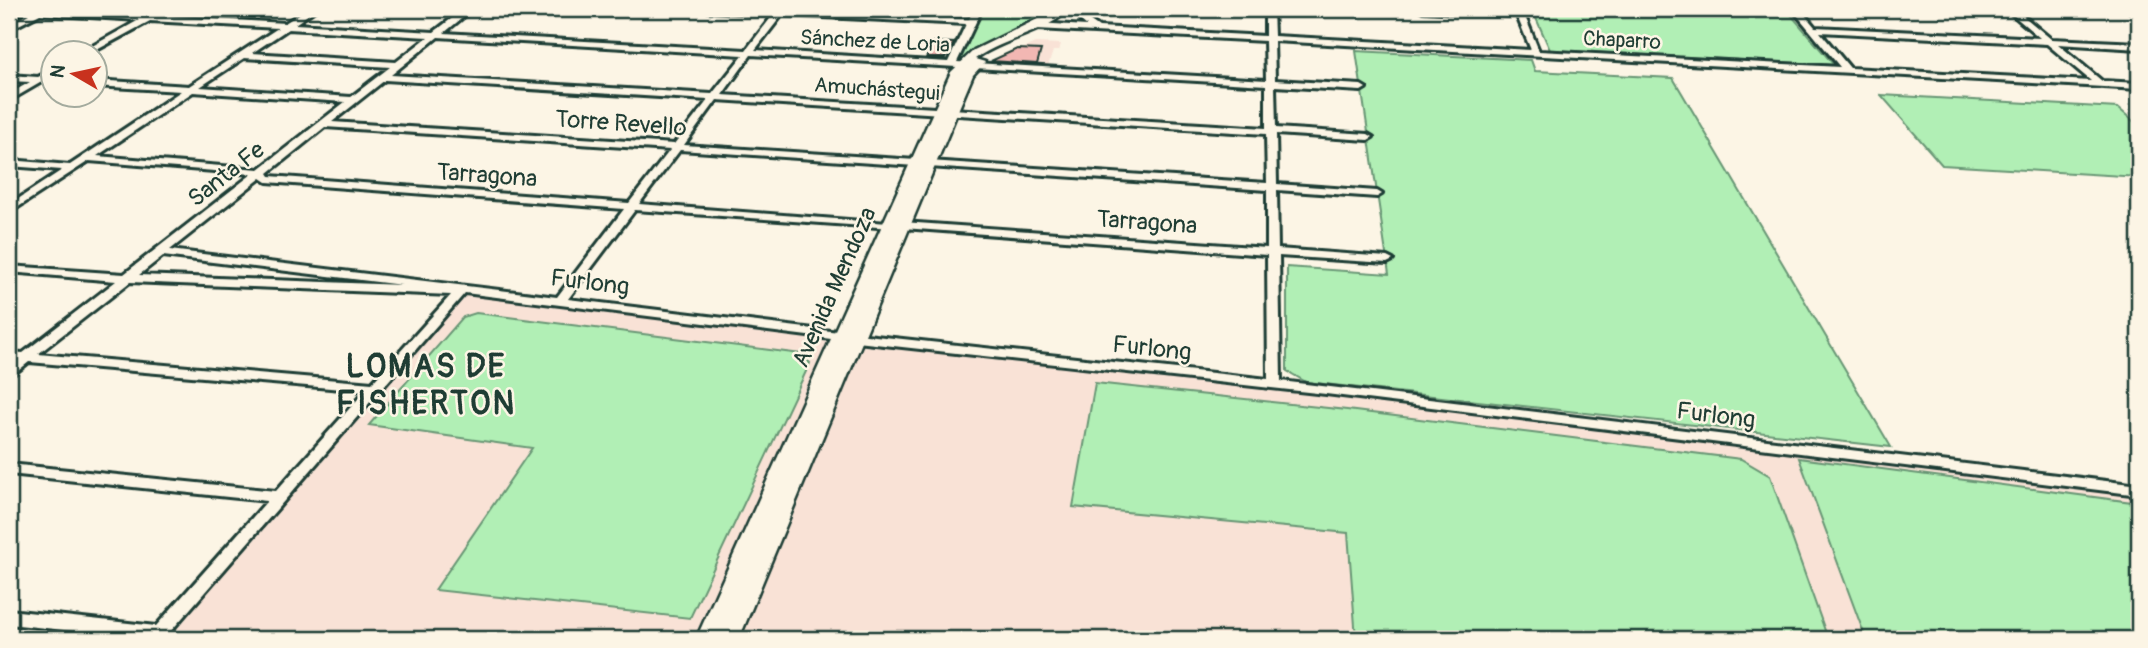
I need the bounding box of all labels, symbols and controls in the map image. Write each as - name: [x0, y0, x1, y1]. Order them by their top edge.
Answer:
- street label: Sánchez de Loria: [799, 24, 950, 59]
- street label: Chaparro: [1582, 25, 1662, 56]
- north arrow: [38, 38, 108, 108]
- text: N: [45, 63, 71, 80]
- street label: Amuchástegui: [813, 72, 941, 107]
- street label: Torre Revello: [554, 104, 688, 143]
- street label: Santa Fe: [182, 135, 271, 213]
- street label: Tarragona: [436, 158, 538, 193]
- street label: Avenida Mendoza: [786, 203, 883, 372]
- street label: Tarragona: [1096, 205, 1198, 240]
- street label: Furlong: [549, 263, 631, 302]
- street label: Furlong: [1111, 330, 1193, 367]
- district label: LOMAS DE FISHERTON: [336, 347, 516, 424]
- street label: Furlong: [1675, 396, 1757, 435]

